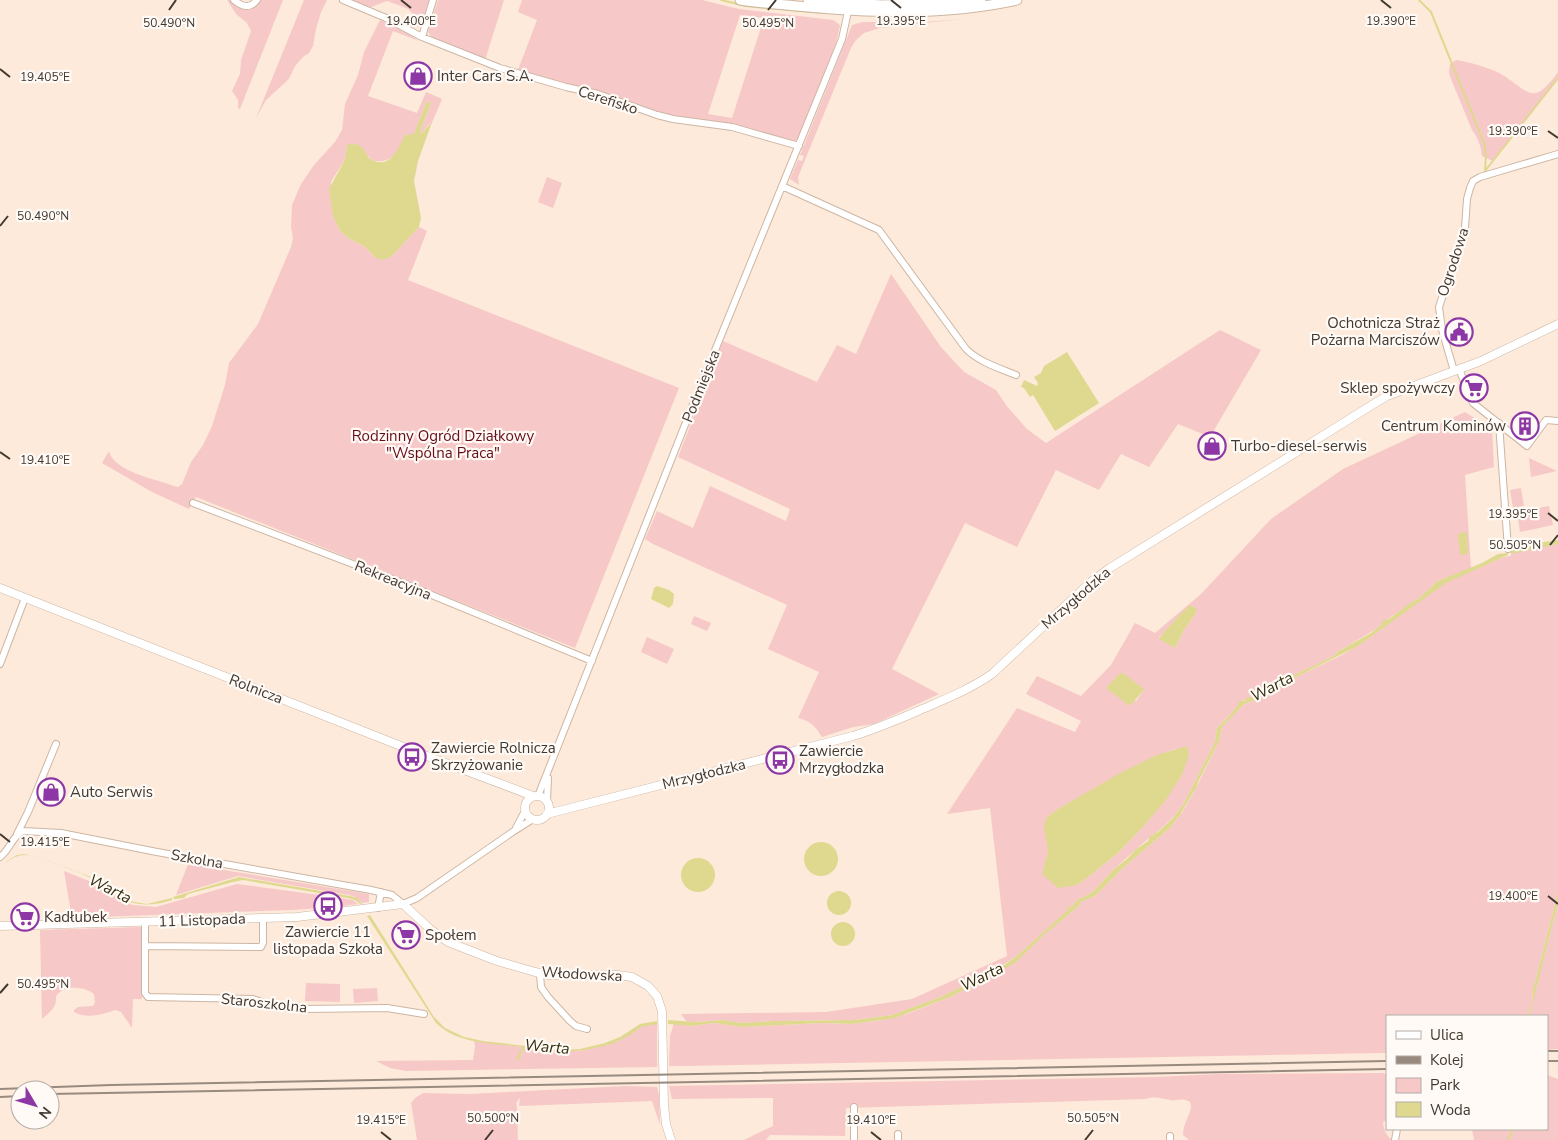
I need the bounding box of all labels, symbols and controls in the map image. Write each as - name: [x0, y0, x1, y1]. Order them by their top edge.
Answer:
- text: 19.400°E: [386, 13, 436, 29]
- text: 19.395°E: [876, 13, 926, 29]
- text: 19.390°E: [1366, 13, 1416, 29]
- text: 50.490°N: [143, 15, 195, 31]
- text: 50.495°N: [742, 15, 794, 31]
- shop icon: Inter Cars S.A.: [403, 61, 433, 91]
- place label: Inter Cars S.A.: [437, 66, 533, 86]
- text: 19.405°E: [20, 69, 70, 85]
- street label: Cerefisko: [575, 81, 641, 119]
- text: 19.390°E: [1488, 123, 1538, 139]
- text: 50.490°N: [17, 208, 69, 224]
- street label: Ogrodowa: [1432, 225, 1474, 299]
- place label: Ochotnicza Straż Pożarna Marciszów: [1311, 313, 1440, 350]
- public building icon: Ochotnicza Straż Pożarna Marciszów: [1444, 317, 1474, 347]
- street label: Podmiejska: [677, 347, 725, 425]
- supermarket icon: Sklep spożywczy: [1459, 373, 1489, 403]
- place label: Sklep spożywczy: [1340, 378, 1455, 398]
- building icon: Centrum Kominów: [1510, 411, 1540, 441]
- place label: Centrum Kominów: [1381, 416, 1506, 436]
- park label: Rodzinny Ogród Działkowy "Wspólna Praca": [352, 426, 535, 463]
- shop icon: Turbo-diesel-serwis: [1197, 431, 1227, 461]
- place label: Turbo-diesel-serwis: [1231, 436, 1367, 456]
- text: 19.410°E: [20, 452, 70, 468]
- text: 19.395°E: [1488, 506, 1538, 522]
- text: 50.505°N: [1489, 537, 1541, 553]
- street label: Rekreacyjna: [352, 556, 434, 604]
- street label: Mrzygłodzka: [1037, 562, 1115, 634]
- water label: Warta: [1247, 667, 1297, 707]
- street label: Rolnicza: [226, 670, 286, 708]
- place label: Zawiercie Rolnicza Skrzyżowanie: [431, 738, 556, 775]
- place label: Zawiercie Mrzygłodzka: [799, 741, 884, 778]
- bus stop icon: Zawiercie Rolnicza Skrzyżowanie: [397, 742, 427, 772]
- bus stop icon: Zawiercie Mrzygłodzka: [765, 745, 795, 775]
- street label: Mrzygłodzka: [660, 754, 748, 794]
- shop icon: Auto Serwis: [36, 777, 66, 807]
- place label: Auto Serwis: [70, 782, 153, 802]
- text: 19.415°E: [20, 834, 70, 850]
- street label: Szkolna: [169, 845, 225, 873]
- water label: Warta: [85, 869, 135, 909]
- text: 19.400°E: [1488, 888, 1538, 904]
- bus stop icon: Zawiercie 11 listopada Szkoła: [313, 891, 343, 921]
- supermarket icon: Kadłubek: [10, 902, 40, 932]
- place label: Kadłubek: [44, 907, 108, 927]
- street label: 11 Listopada: [158, 908, 246, 932]
- supermarket icon: Społem: [391, 920, 421, 950]
- place label: Zawiercie 11 listopada Szkoła: [273, 922, 383, 959]
- place label: Społem: [425, 925, 477, 945]
- water label: Warta: [957, 957, 1007, 997]
- street label: Włodowska: [541, 962, 623, 986]
- text: 50.495°N: [17, 976, 69, 992]
- street label: Staroszkolna: [220, 989, 308, 1017]
- legend: [1386, 1015, 1548, 1130]
- text: Ulica: [1430, 1025, 1464, 1045]
- water label: Warta: [523, 1034, 571, 1060]
- text: Kolej: [1430, 1050, 1463, 1070]
- text: Park: [1430, 1075, 1460, 1095]
- north arrow: [10, 1080, 60, 1130]
- text: Woda: [1430, 1100, 1471, 1120]
- text: N: [34, 1103, 56, 1123]
- text: 50.500°N: [467, 1110, 519, 1126]
- text: 50.505°N: [1067, 1110, 1119, 1126]
- text: 19.415°E: [356, 1112, 406, 1128]
- text: 19.410°E: [846, 1112, 896, 1128]

